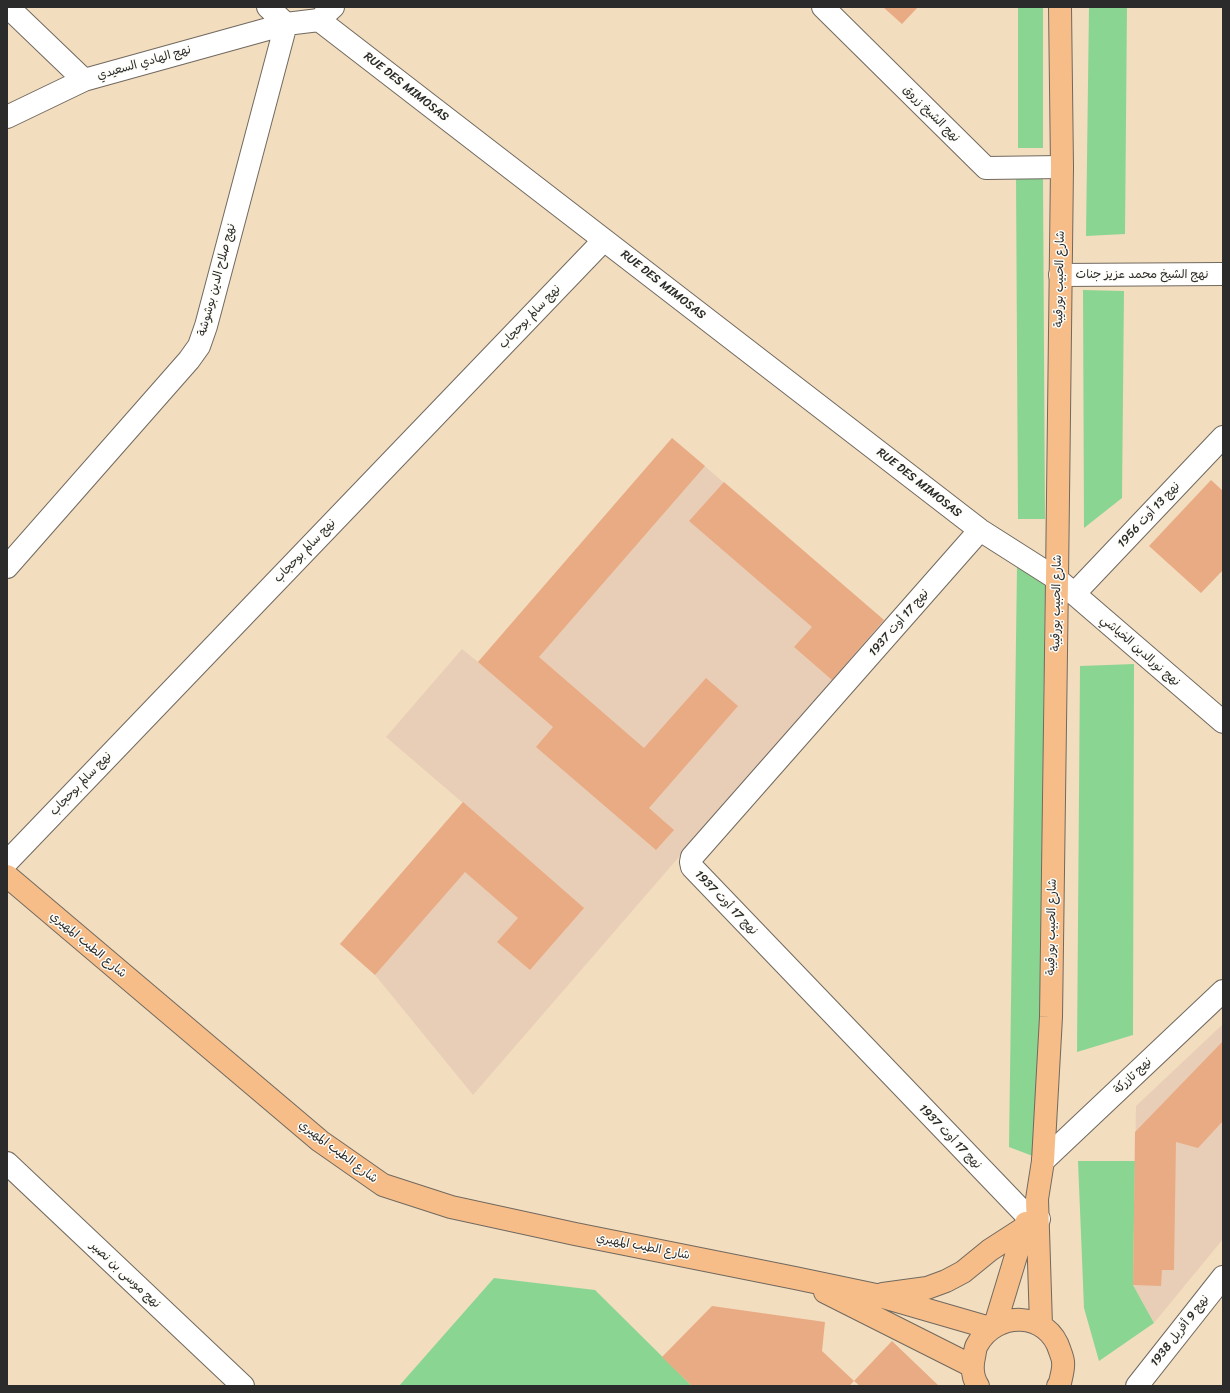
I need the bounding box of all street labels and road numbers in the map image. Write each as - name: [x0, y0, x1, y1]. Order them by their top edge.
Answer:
- street label: نهج الهادي السعيدي: [95, 43, 193, 83]
- street label: RUE DES MIMOSAS: [361, 49, 451, 125]
- street label: نهج الشيخ زروق: [900, 83, 962, 145]
- street label: نهج صلاح الدين بوشوشة: [195, 222, 239, 338]
- street label: شارع الحبيب بورقيبة: [1052, 230, 1068, 328]
- street label: RUE DES MIMOSAS: [618, 247, 708, 323]
- street label: نهج الشيخ محمد عزيز جنات: [1076, 268, 1208, 282]
- street label: نهج سالم بوحجاب: [496, 282, 564, 352]
- street label: RUE DES MIMOSAS: [874, 445, 964, 521]
- street label: نهج 13 أوت 1956: [1115, 479, 1183, 551]
- street label: نهج سالم بوحجاب: [271, 516, 339, 586]
- street label: شارع الحبيب بورقيبة: [1049, 554, 1065, 652]
- street label: نهج 17 أوت 1937: [866, 587, 932, 659]
- street label: نهج نورالدين الخياشي: [1097, 612, 1183, 690]
- street label: نهج سالم بوحجاب: [47, 749, 115, 819]
- street label: نهج 17 أوت 1937: [692, 868, 760, 938]
- street label: شارع الحبيب بورقيبة: [1044, 878, 1060, 976]
- street label: شارع الطيب المهيري: [47, 909, 129, 981]
- street label: نهج تازركة: [1111, 1055, 1155, 1097]
- street label: نهج 17 أوت 1937: [916, 1102, 984, 1172]
- street label: شارع الطيب المهيري: [296, 1118, 380, 1186]
- street label: شارع الطيب المهيري: [595, 1231, 691, 1263]
- street label: نهج موسى بن نصير: [87, 1239, 163, 1311]
- street label: نهج 9 أفريل 1938: [1148, 1292, 1212, 1370]

